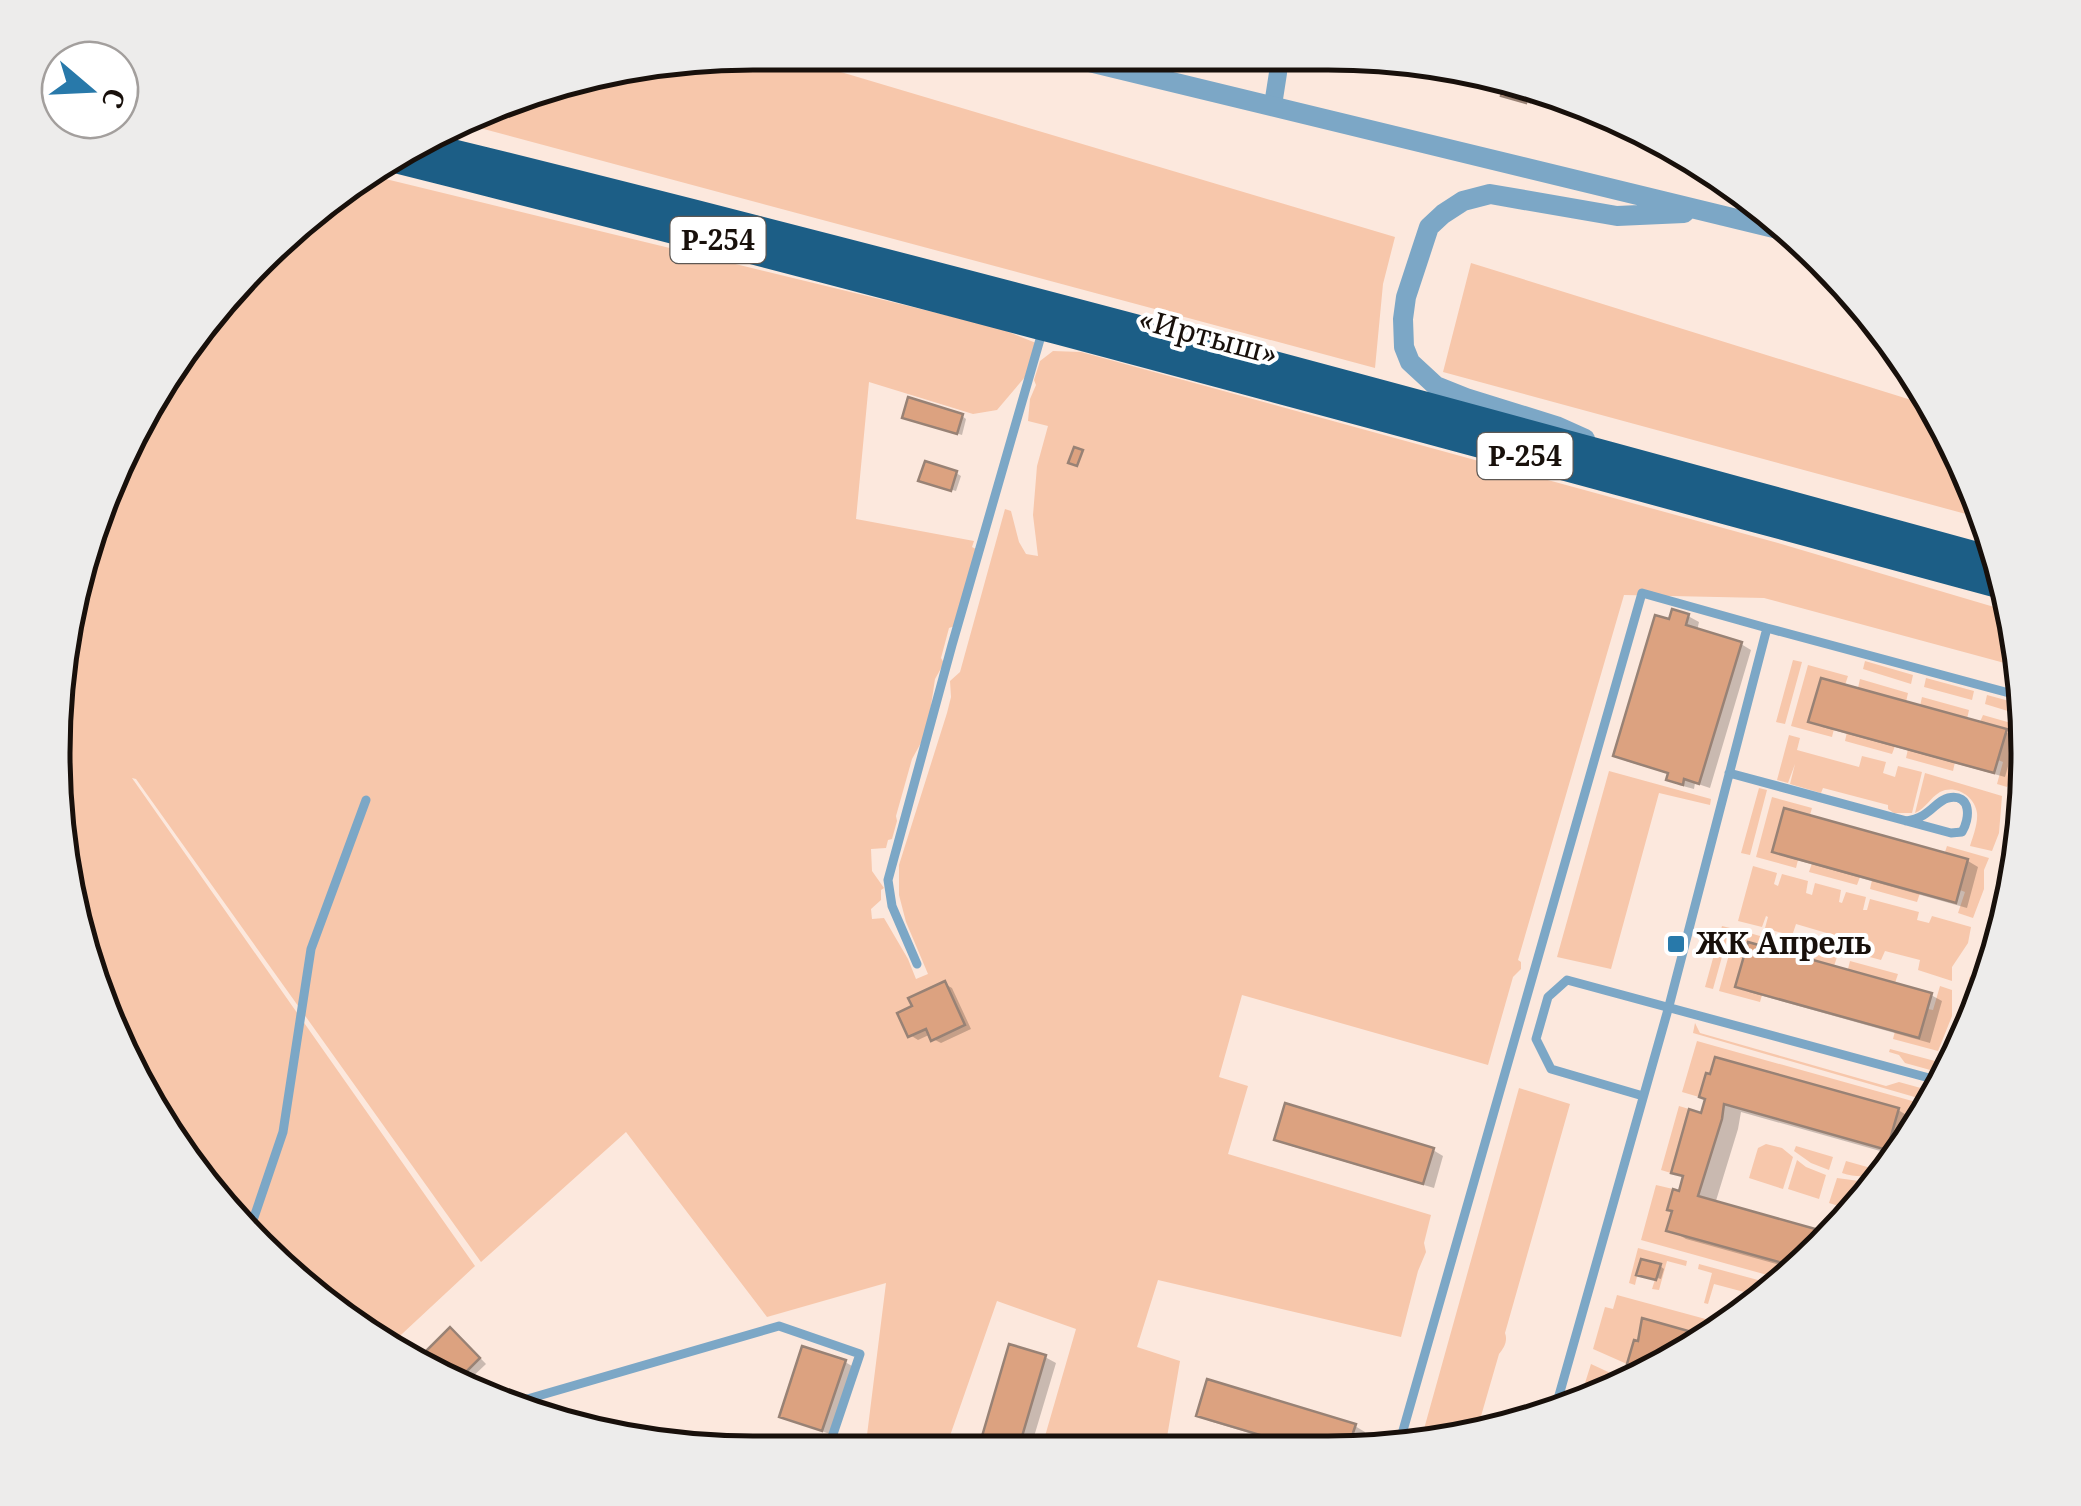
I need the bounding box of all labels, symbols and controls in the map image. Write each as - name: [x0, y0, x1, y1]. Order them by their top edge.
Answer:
- north arrow: [40, 40, 140, 140]
- text: С: [94, 84, 136, 113]
- road number: Р-254: [670, 217, 766, 263]
- street label: «Иртыш»: [1134, 297, 1283, 374]
- road number: Р-254: [1478, 433, 1572, 479]
- place label: ЖК Апрель: [1696, 922, 1871, 963]
- marker: ЖК Апрель: [1665, 933, 1687, 955]

